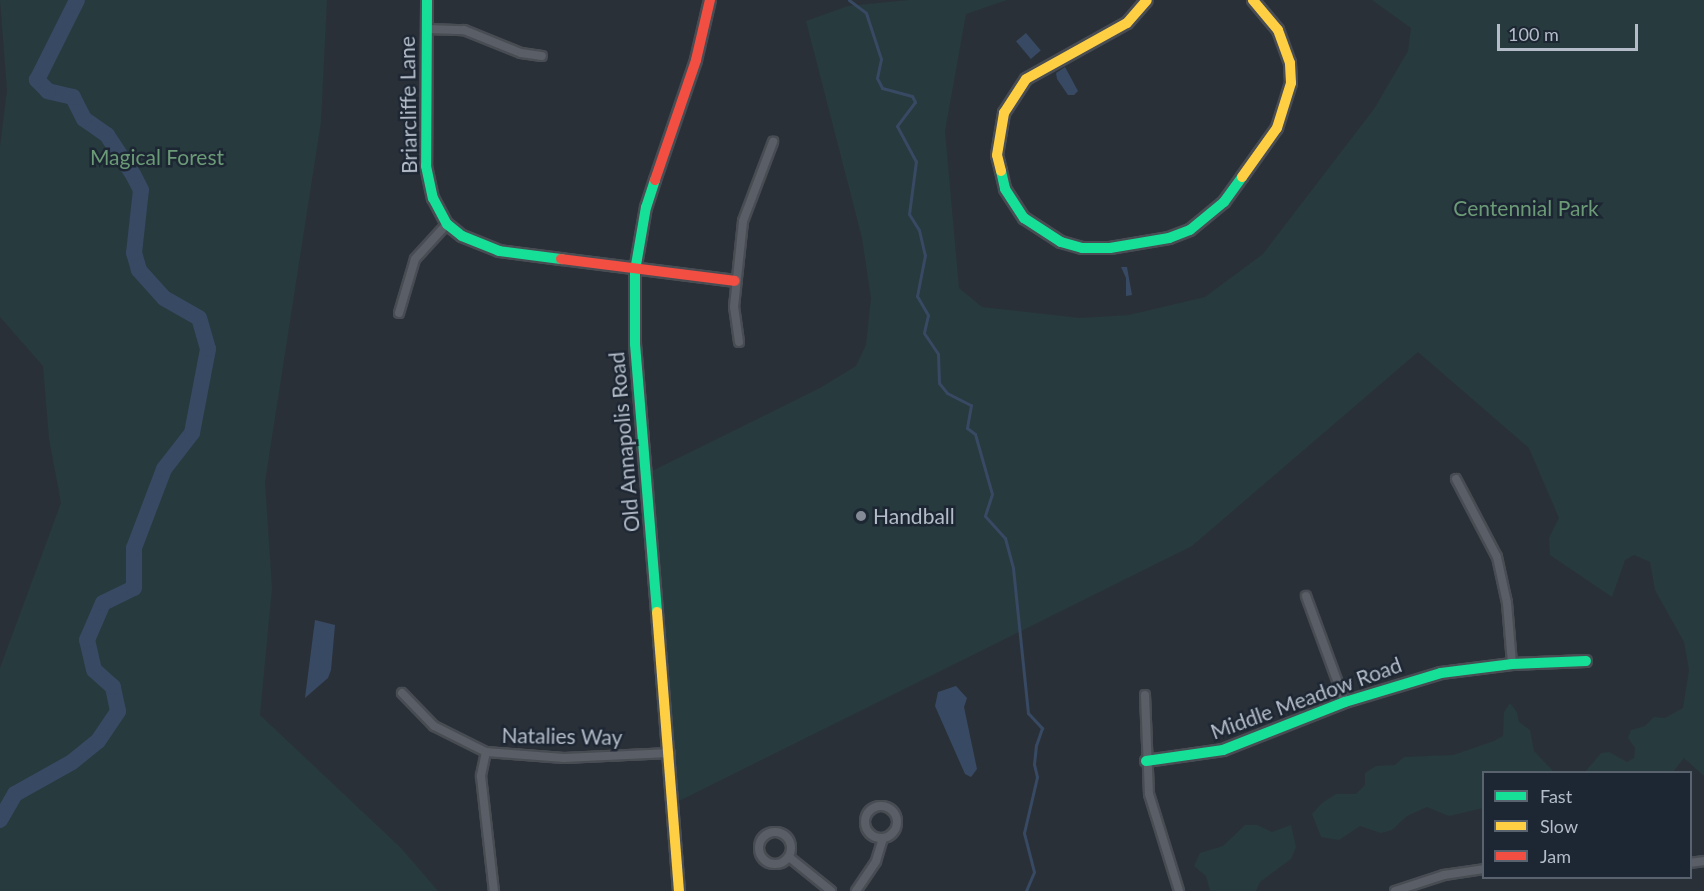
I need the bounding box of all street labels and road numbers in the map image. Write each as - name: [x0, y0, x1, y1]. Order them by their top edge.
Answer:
- street label: Briarcliffe Lane: [394, 36, 422, 174]
- street label: Old Annapolis Road: [604, 351, 644, 533]
- street label: Middle Meadow Road: [1207, 652, 1405, 744]
- street label: Natalies Way: [501, 722, 623, 750]

